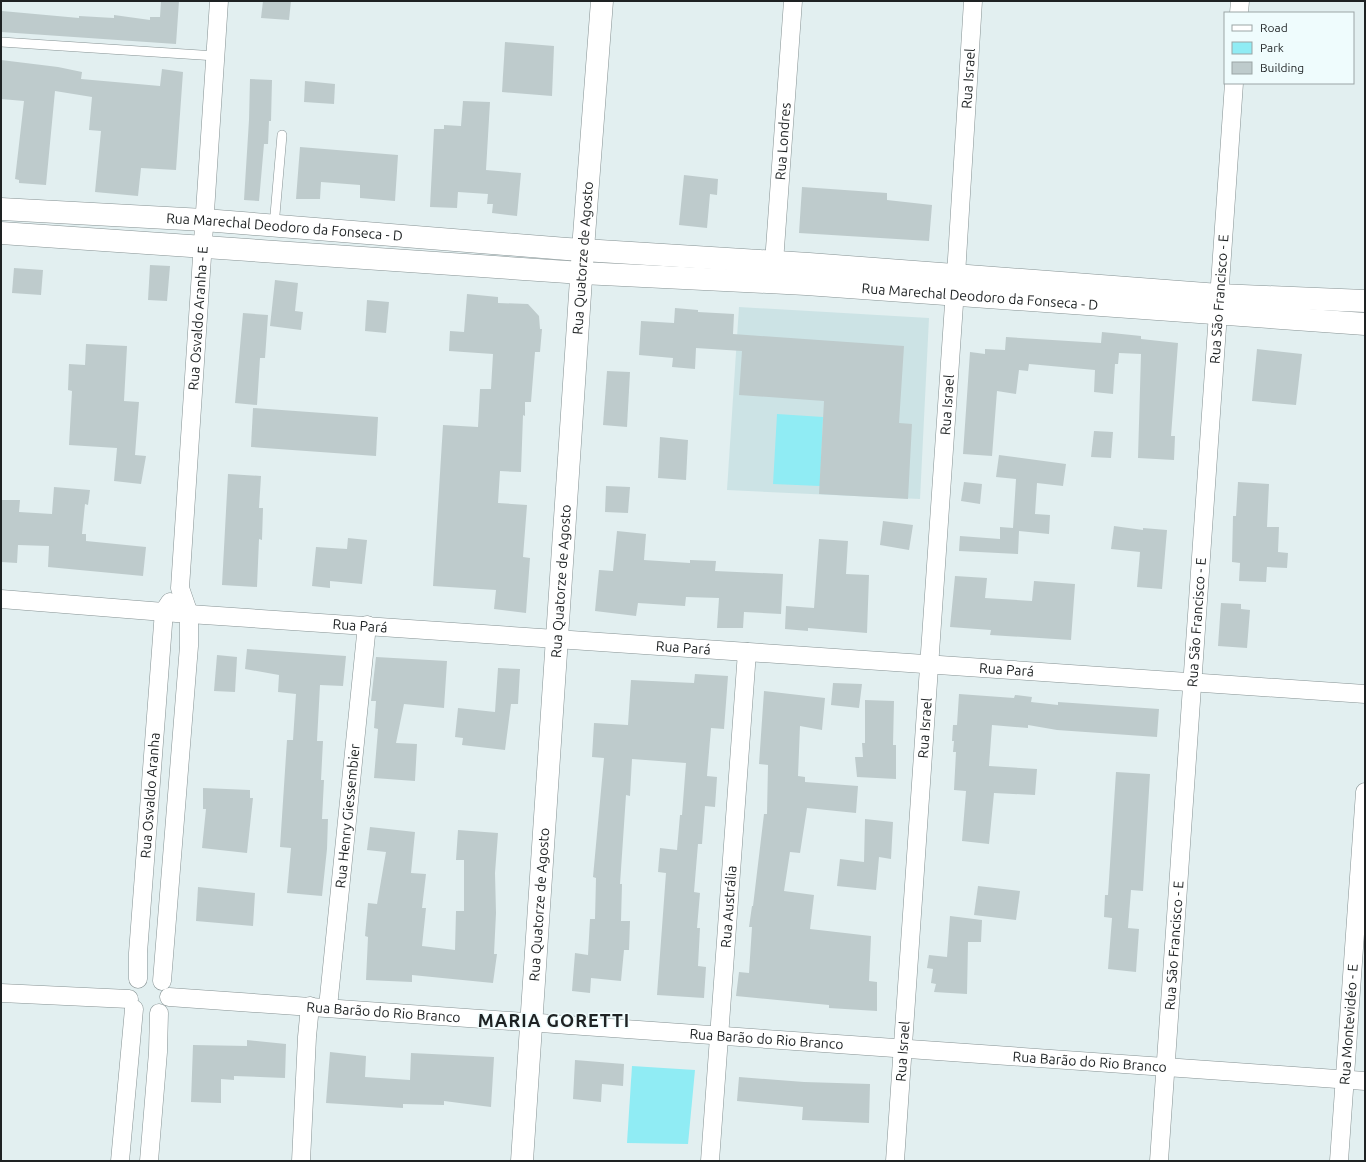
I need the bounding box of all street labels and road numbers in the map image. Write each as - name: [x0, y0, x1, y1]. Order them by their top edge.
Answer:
- street label: Rua Israel: [958, 47, 978, 109]
- street label: Rua Londres: [772, 102, 794, 181]
- street label: Rua Quatorze de Agosto: [569, 181, 596, 335]
- street label: Rua Marechal Deodoro da Fonseca - D: [166, 210, 403, 244]
- street label: Rua São Francisco - E: [1206, 234, 1231, 364]
- street label: Rua Osvaldo Aranha - E: [185, 245, 211, 391]
- street label: Rua Marechal Deodoro da Fonseca - D: [861, 280, 1099, 313]
- street label: Rua Israel: [937, 374, 957, 436]
- street label: Rua Quatorze de Agosto: [548, 504, 574, 659]
- street label: Rua São Francisco - E: [1184, 557, 1209, 688]
- street label: Rua Pará: [332, 616, 388, 635]
- street label: Rua Pará: [655, 638, 711, 657]
- street label: Rua Pará: [978, 660, 1035, 679]
- street label: Rua Israel: [915, 697, 935, 759]
- street label: Rua Osvaldo Aranha: [137, 732, 163, 859]
- street label: Rua Henry Giessembier: [332, 742, 363, 889]
- street label: Rua Quatorze de Agosto: [526, 827, 552, 982]
- street label: Rua Austrália: [718, 865, 739, 948]
- street label: Rua São Francisco - E: [1162, 880, 1186, 1011]
- street label: Rua Montevidéo - E: [1336, 963, 1361, 1085]
- street label: Rua Barão do Rio Branco: [306, 999, 461, 1025]
- street label: Rua Israel: [892, 1020, 913, 1082]
- street label: Rua Barão do Rio Branco: [689, 1026, 844, 1052]
- street label: Rua Barão do Rio Branco: [1012, 1048, 1167, 1075]

